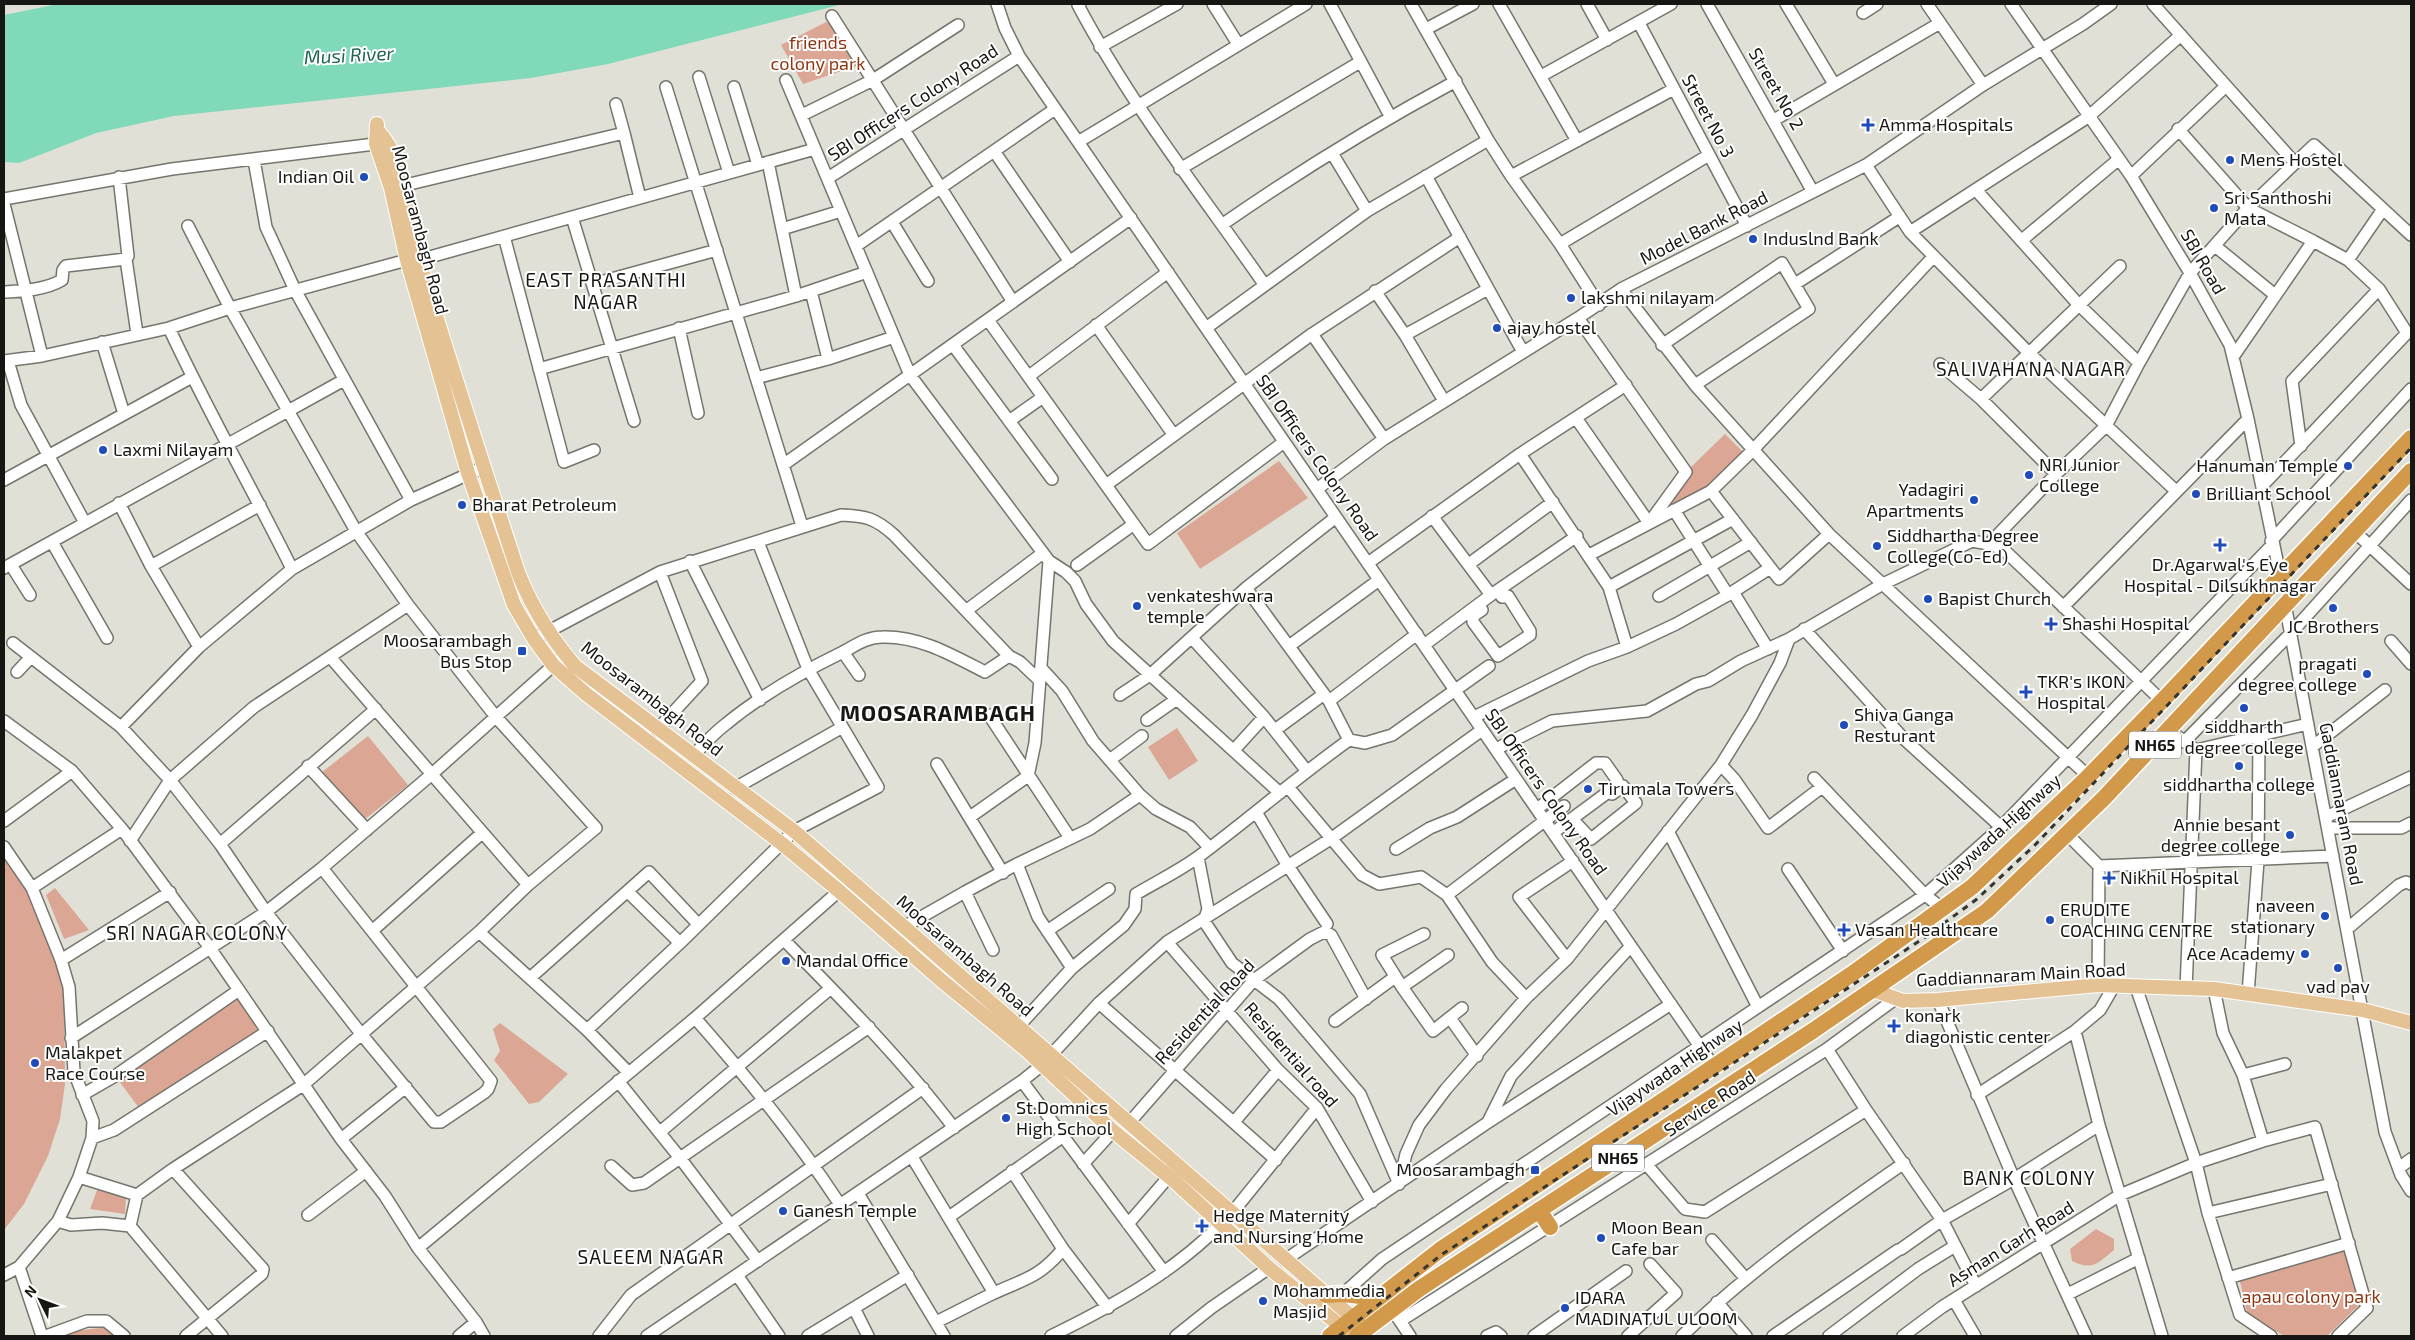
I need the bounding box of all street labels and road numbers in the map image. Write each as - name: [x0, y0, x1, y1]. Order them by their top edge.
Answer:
- street label: SBI Officers Colony Road: [823, 39, 1002, 165]
- street label: Street No 2: [1745, 44, 1809, 133]
- street label: Street No 3: [1678, 70, 1740, 161]
- street label: Moosarambagh Road: [388, 143, 454, 317]
- street label: Model Bank Road: [1636, 185, 1771, 269]
- street label: SBI Road: [2176, 225, 2231, 298]
- street label: SBI Officers Colony Road: [1252, 370, 1384, 545]
- street label: Moosarambagh Road: [577, 636, 728, 761]
- street label: SBI Officers Colony Road: [1481, 704, 1613, 879]
- street label: Gaddiannaram Road: [2315, 721, 2369, 887]
- road number: NH65: [2129, 732, 2181, 758]
- street label: Vijaywada Highway: [1932, 768, 2065, 892]
- street label: Moosarambagh Road: [893, 890, 1039, 1021]
- street label: Residential Road: [1150, 954, 1259, 1069]
- street label: Gaddiannaram Main Road: [1916, 958, 2126, 990]
- street label: Residential road: [1240, 997, 1343, 1111]
- street label: Vijaywada Highway: [1602, 1013, 1747, 1121]
- street label: Service Road: [1660, 1065, 1759, 1141]
- road number: NH65: [1592, 1144, 1644, 1172]
- street label: Asman Garh Road: [1943, 1195, 2078, 1291]

